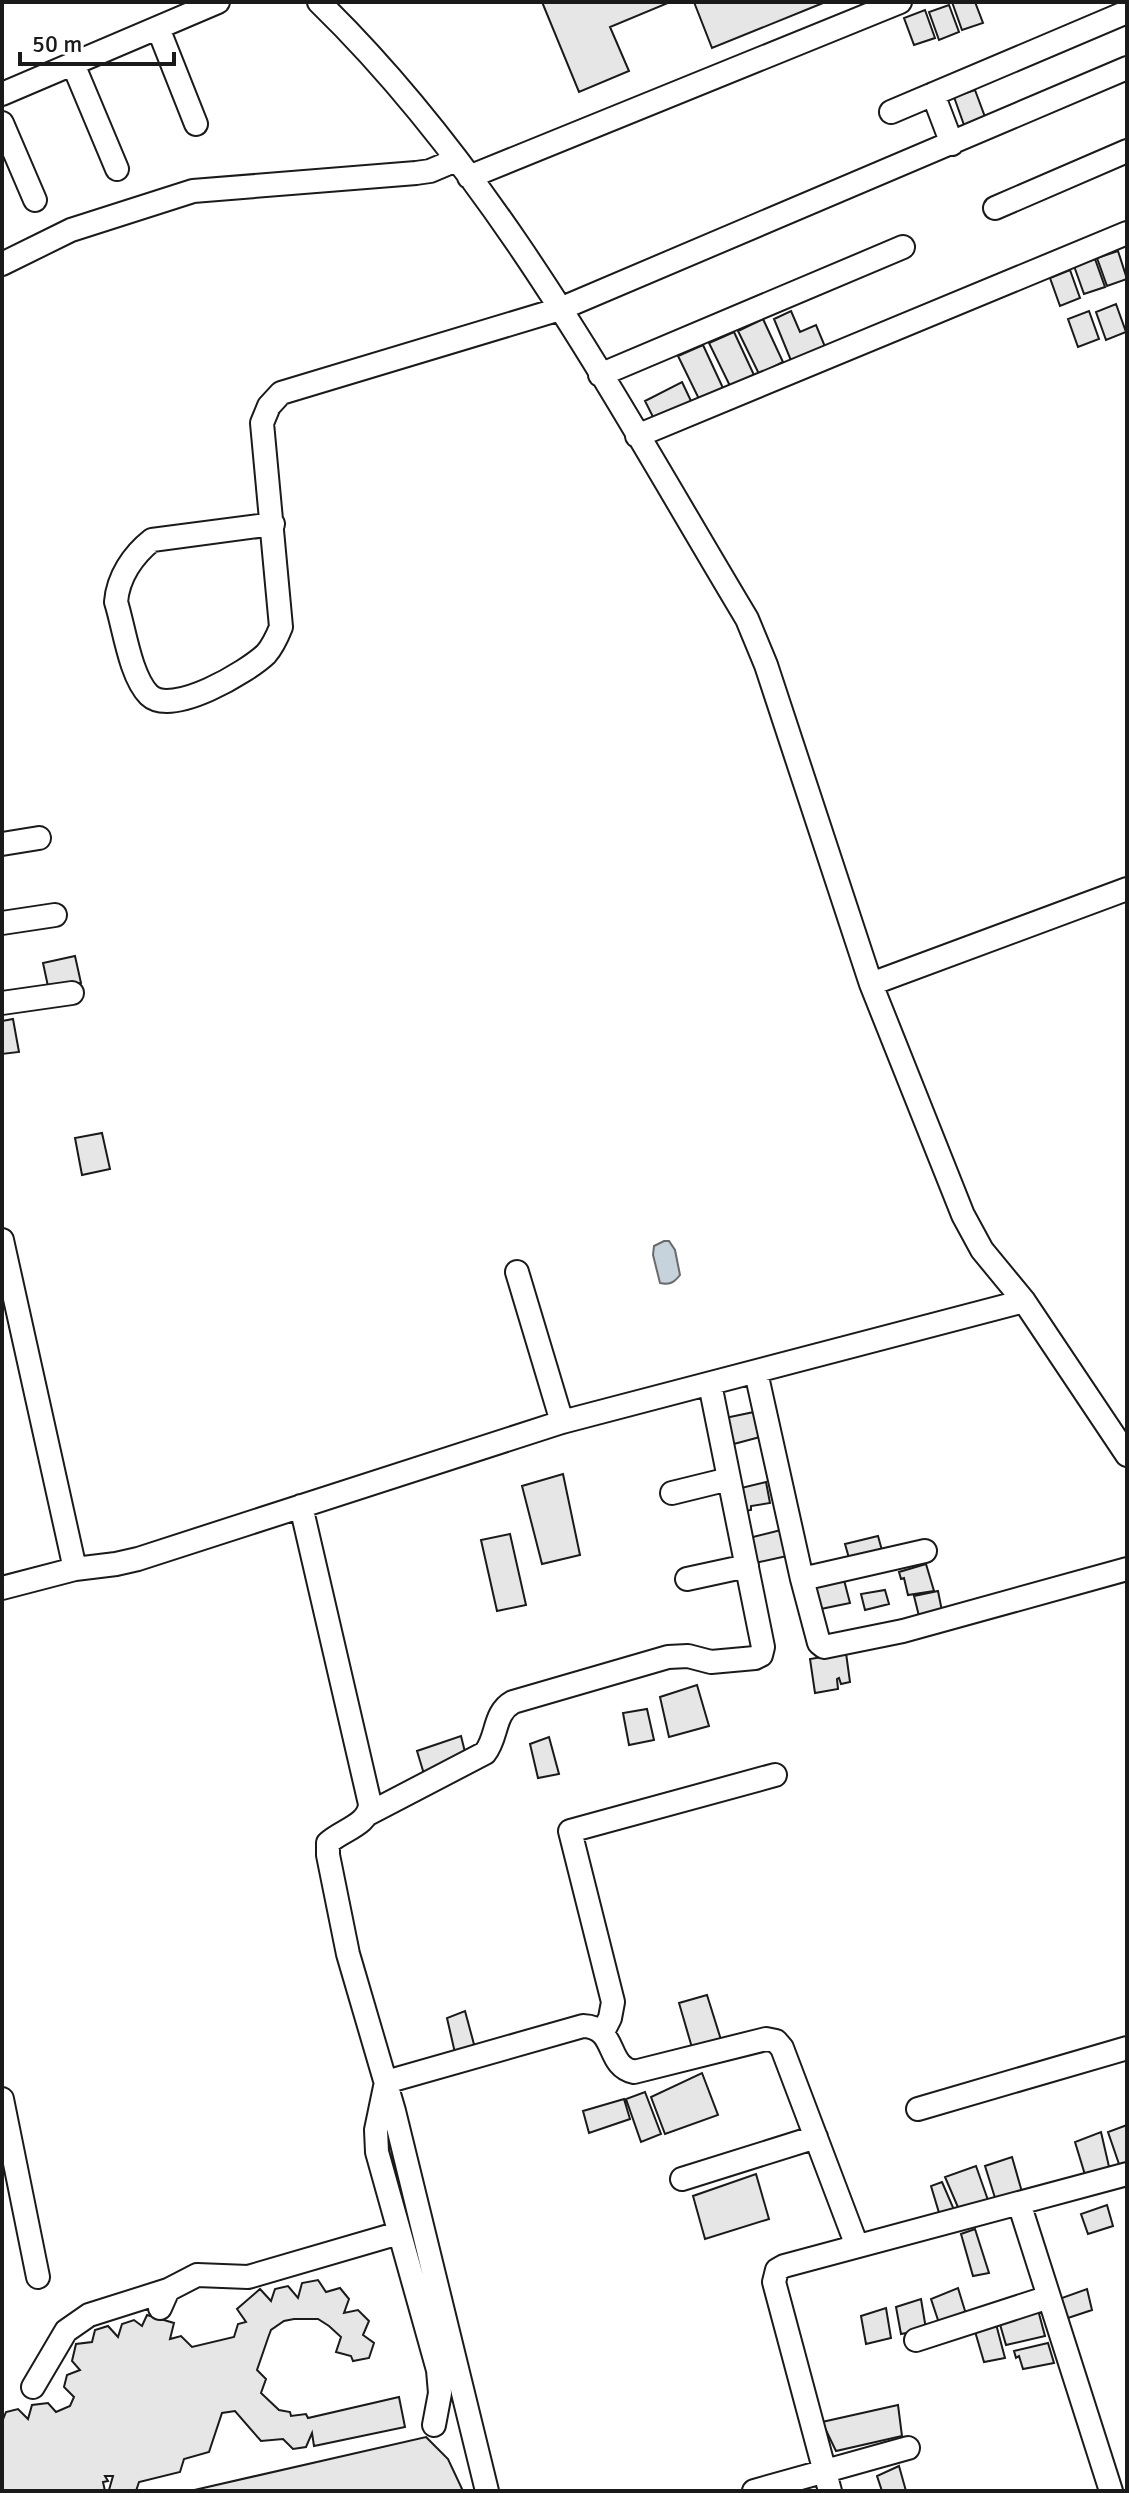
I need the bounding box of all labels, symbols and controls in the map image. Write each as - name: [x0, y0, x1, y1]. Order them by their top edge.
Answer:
- scale bar: [20, 16, 174, 66]
- text: 50 m: [32, 29, 82, 59]

